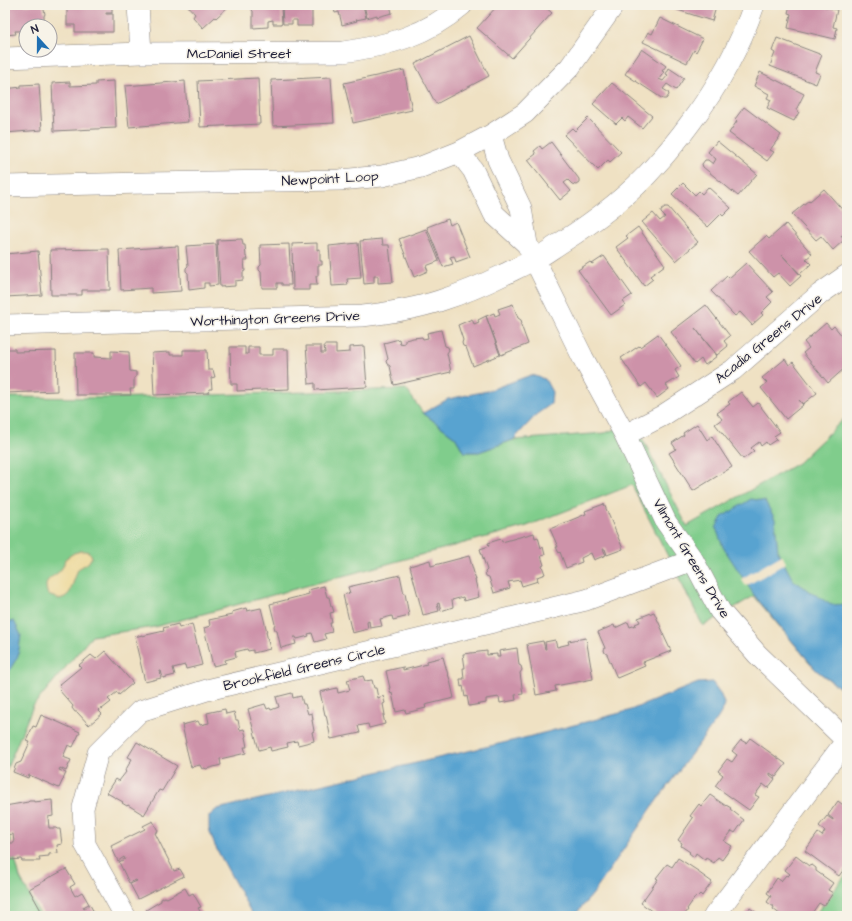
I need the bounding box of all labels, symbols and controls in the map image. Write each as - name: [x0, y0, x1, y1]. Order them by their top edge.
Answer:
- north arrow: [18, 18, 58, 58]
- text: N: [29, 21, 41, 37]
- street label: McDaniel Street: [187, 44, 291, 64]
- street label: Newpoint Loop: [281, 166, 379, 192]
- street label: Acadia Greens Drive: [711, 289, 827, 388]
- street label: Worthington Greens Drive: [190, 306, 361, 332]
- street label: Vilmont Greens Drive: [648, 495, 735, 622]
- street label: Brookfield Greens Circle: [221, 640, 388, 696]

